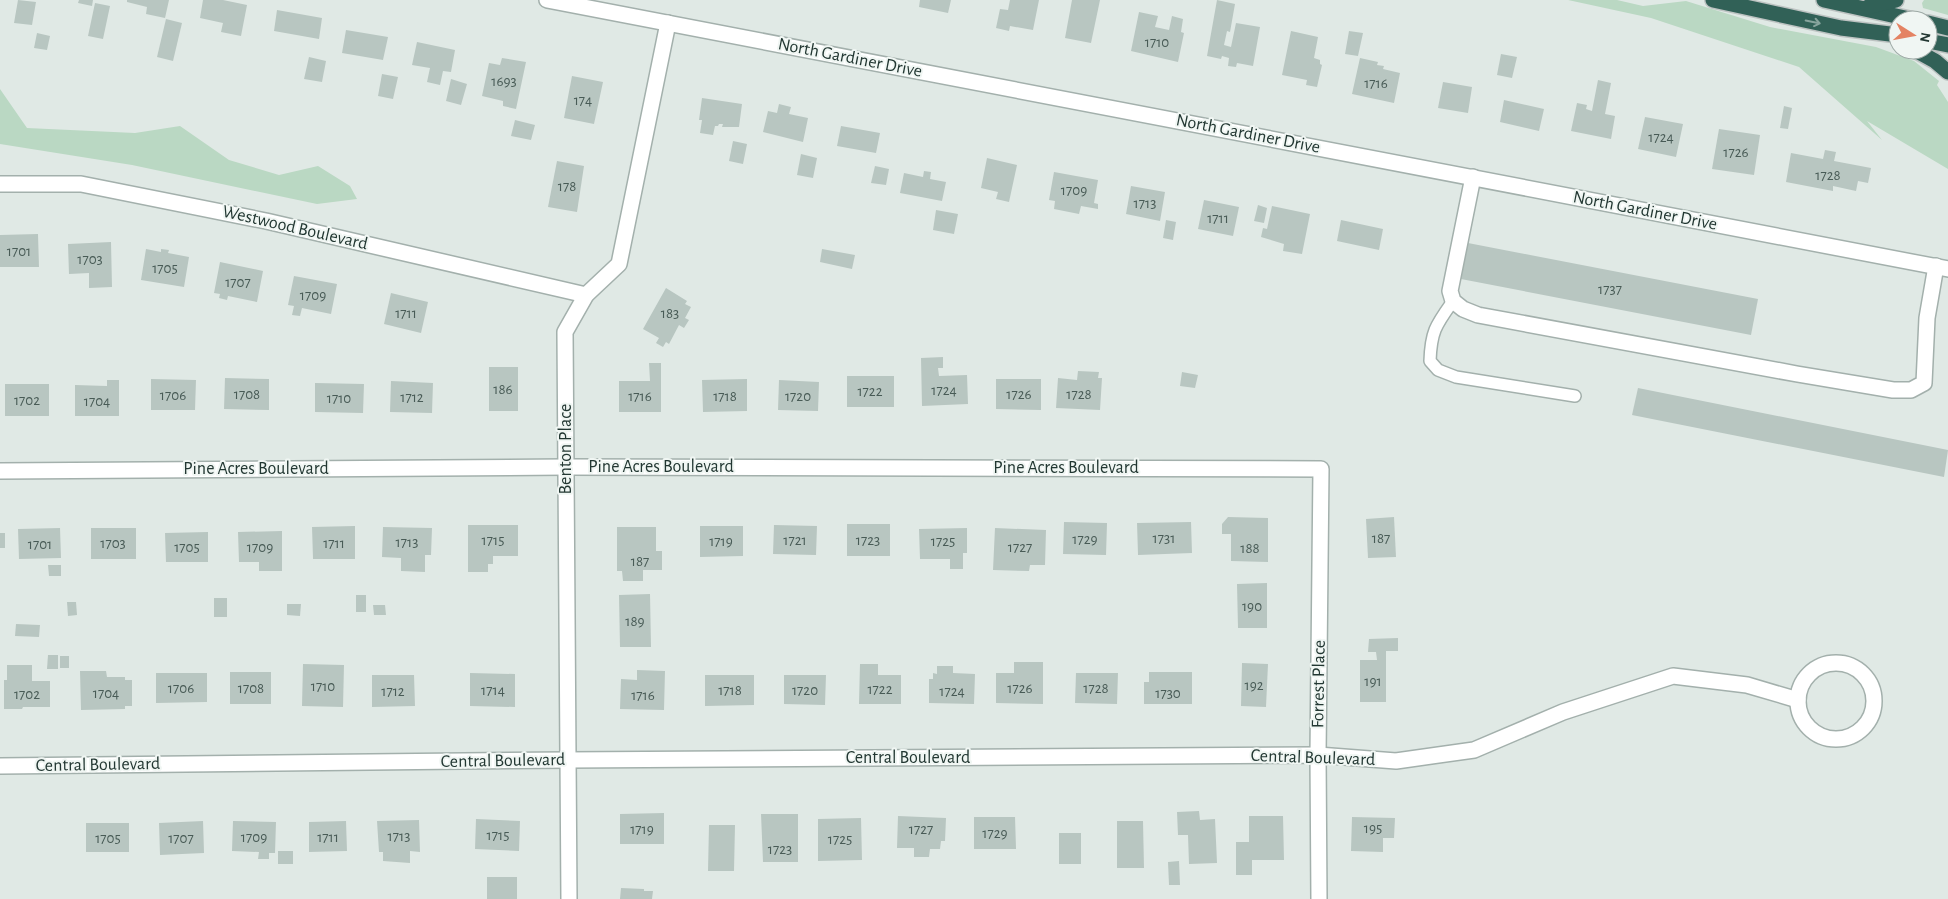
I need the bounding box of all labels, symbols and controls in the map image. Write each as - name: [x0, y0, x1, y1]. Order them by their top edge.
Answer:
- north arrow: [1888, 10, 1938, 60]
- one-way arrow: [1804, 18, 1820, 27]
- text: N: [1917, 31, 1933, 43]
- street label: North Gardiner Drive: [776, 35, 924, 81]
- house number: 1710: [1145, 35, 1169, 50]
- house number: 1693: [491, 74, 517, 89]
- house number: 1716: [1364, 76, 1388, 91]
- house number: 174: [574, 93, 592, 108]
- street label: North Gardiner Drive: [1174, 111, 1322, 157]
- house number: 1724: [1648, 130, 1674, 145]
- house number: 1726: [1723, 145, 1749, 160]
- house number: 1728: [1815, 168, 1841, 183]
- house number: 178: [558, 179, 576, 194]
- house number: 1709: [1061, 183, 1087, 198]
- street label: North Gardiner Drive: [1571, 188, 1719, 234]
- house number: 1713: [1134, 196, 1156, 211]
- street label: Westwood Boulevard: [221, 203, 369, 253]
- house number: 1711: [1207, 211, 1229, 226]
- house number: 1701: [7, 244, 31, 259]
- house number: 1703: [77, 252, 103, 267]
- house number: 1705: [152, 261, 178, 276]
- house number: 1707: [225, 275, 251, 290]
- house number: 1737: [1598, 282, 1622, 297]
- house number: 1709: [300, 288, 326, 303]
- house number: 1711: [395, 306, 417, 321]
- house number: 183: [661, 306, 679, 321]
- house number: 186: [493, 382, 513, 397]
- house number: 1724: [931, 383, 957, 398]
- house number: 1722: [857, 384, 883, 399]
- house number: 1708: [234, 387, 260, 402]
- house number: 1726: [1006, 387, 1032, 402]
- house number: 1728: [1066, 387, 1092, 402]
- house number: 1706: [160, 388, 186, 403]
- house number: 1716: [628, 389, 652, 404]
- house number: 1718: [713, 389, 737, 404]
- house number: 1720: [785, 389, 811, 404]
- house number: 1712: [400, 390, 424, 405]
- house number: 1710: [327, 391, 351, 406]
- house number: 1702: [14, 393, 40, 408]
- house number: 1704: [84, 394, 110, 409]
- street label: Benton Place: [557, 404, 575, 494]
- street label: Pine Acres Boulevard: [588, 458, 734, 476]
- street label: Pine Acres Boulevard: [993, 459, 1139, 477]
- street label: Pine Acres Boulevard: [183, 460, 329, 478]
- house number: 1731: [1153, 531, 1175, 546]
- house number: 187: [1372, 531, 1390, 546]
- house number: 1729: [1072, 532, 1098, 547]
- house number: 1715: [482, 533, 504, 548]
- house number: 1721: [783, 533, 807, 548]
- house number: 1723: [856, 533, 880, 548]
- house number: 1719: [709, 534, 733, 549]
- house number: 1725: [931, 534, 955, 549]
- house number: 1713: [396, 535, 418, 550]
- house number: 1703: [100, 536, 126, 551]
- house number: 1711: [323, 536, 345, 551]
- house number: 1701: [28, 537, 52, 552]
- house number: 1705: [174, 540, 200, 555]
- house number: 1709: [247, 540, 273, 555]
- house number: 1727: [1008, 540, 1032, 555]
- house number: 188: [1240, 541, 1260, 556]
- house number: 187: [631, 554, 649, 569]
- house number: 190: [1242, 599, 1262, 614]
- house number: 189: [625, 614, 645, 629]
- street label: Forrest Place: [1309, 640, 1329, 728]
- house number: 191: [1364, 674, 1382, 689]
- house number: 192: [1244, 678, 1264, 693]
- house number: 1710: [311, 679, 335, 694]
- house number: 1706: [168, 681, 194, 696]
- house number: 1708: [238, 681, 264, 696]
- house number: 1726: [1007, 681, 1033, 696]
- house number: 1728: [1083, 681, 1109, 696]
- house number: 1722: [867, 682, 893, 697]
- house number: 1714: [481, 683, 505, 698]
- house number: 1718: [718, 683, 742, 698]
- house number: 1720: [792, 683, 818, 698]
- house number: 1712: [381, 684, 405, 699]
- house number: 1724: [939, 684, 965, 699]
- house number: 1704: [93, 686, 119, 701]
- house number: 1730: [1155, 686, 1181, 701]
- house number: 1702: [14, 687, 40, 702]
- house number: 1716: [631, 688, 655, 703]
- street label: Central Boulevard: [1250, 747, 1376, 769]
- street label: Central Boulevard: [846, 749, 970, 767]
- street label: Central Boulevard: [441, 751, 565, 771]
- street label: Central Boulevard: [36, 755, 160, 775]
- house number: 195: [1364, 821, 1382, 836]
- house number: 1719: [630, 822, 654, 837]
- house number: 1727: [909, 822, 933, 837]
- house number: 1729: [982, 826, 1008, 841]
- house number: 1715: [487, 828, 509, 843]
- house number: 1713: [388, 829, 410, 844]
- house number: 1709: [241, 830, 267, 845]
- house number: 1711: [317, 830, 339, 845]
- house number: 1705: [95, 831, 121, 846]
- house number: 1707: [168, 831, 194, 846]
- house number: 1725: [828, 832, 852, 847]
- house number: 1723: [768, 842, 792, 857]

